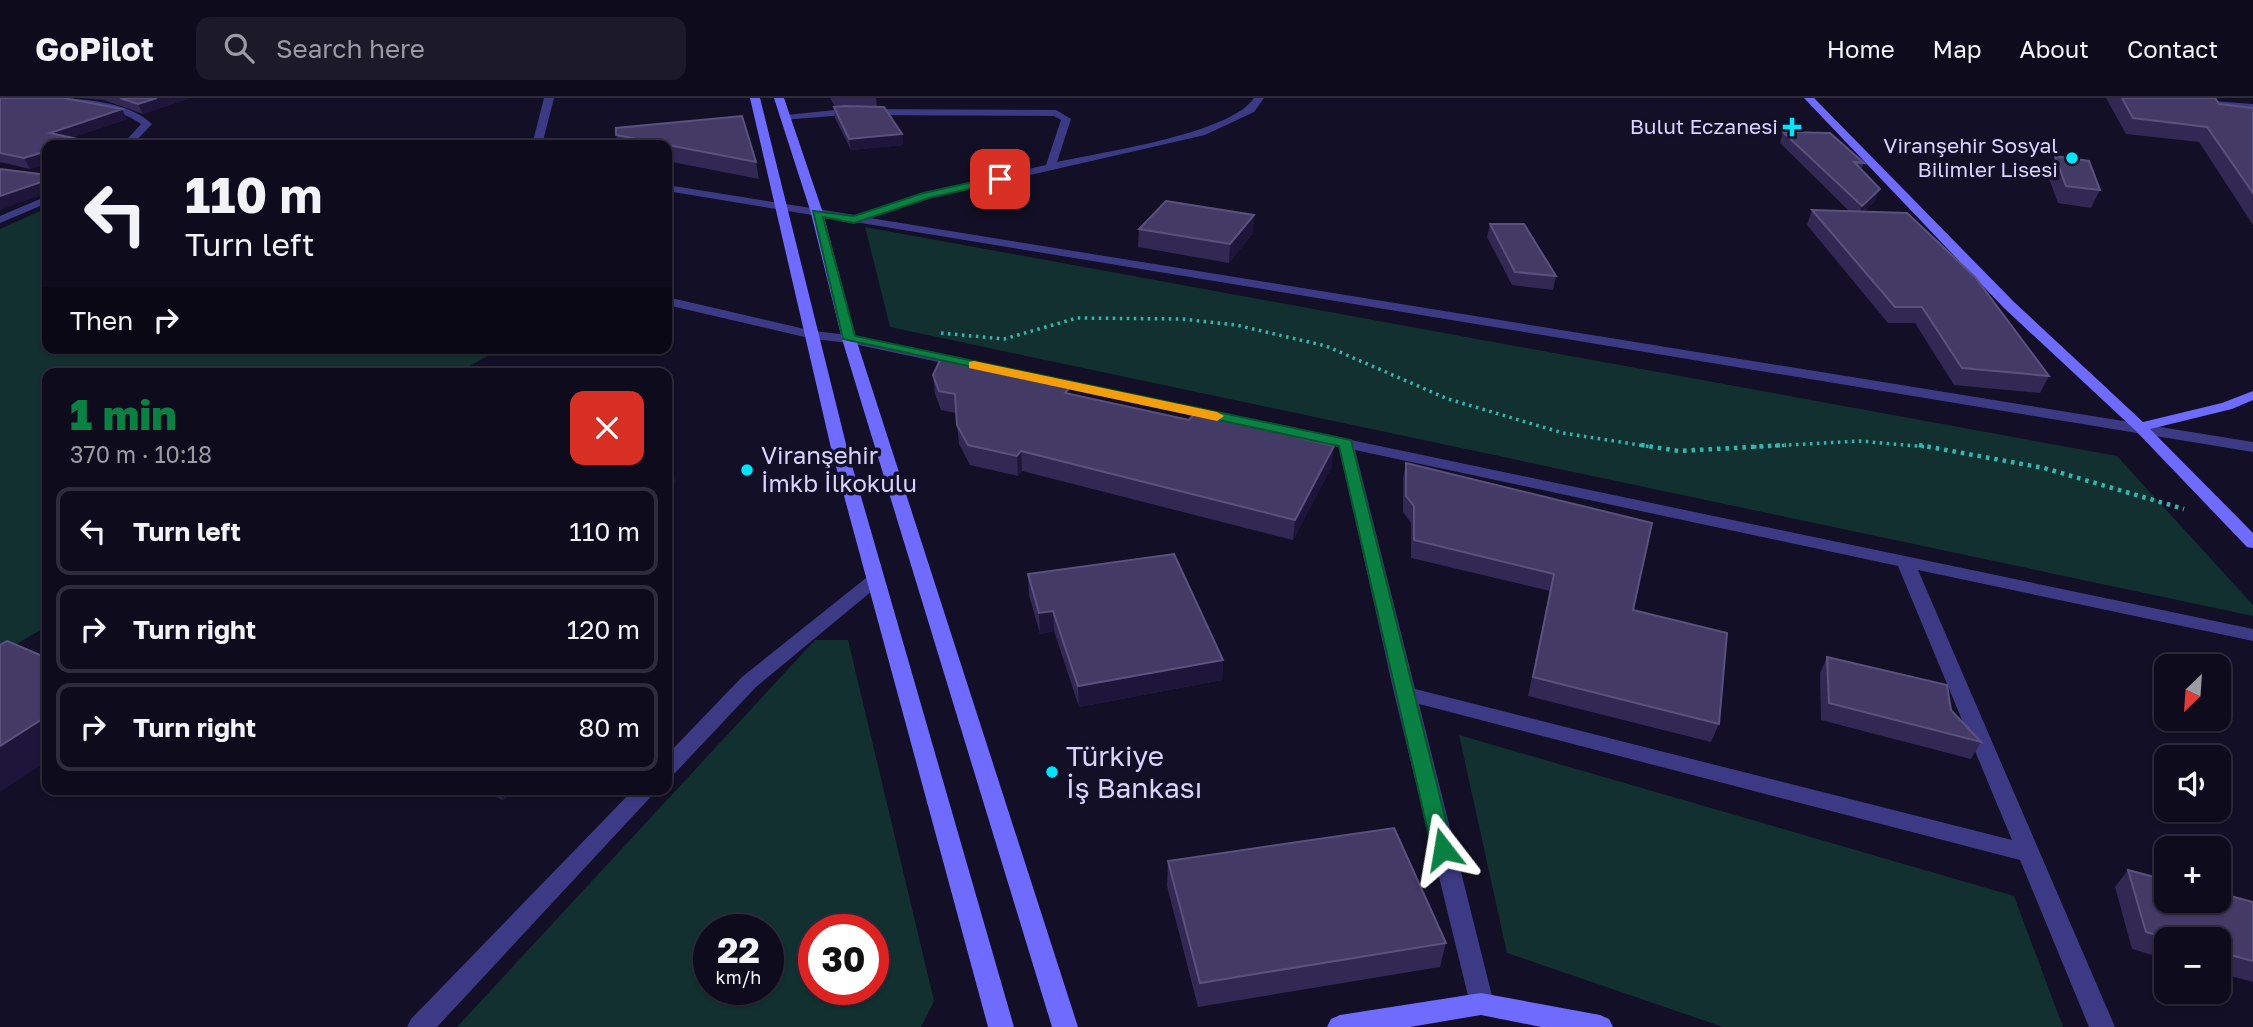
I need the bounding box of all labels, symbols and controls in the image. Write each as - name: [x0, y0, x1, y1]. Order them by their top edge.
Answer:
- search box: [196, 17, 686, 80]
- text: GoPilot: [35, 29, 154, 68]
- icon: search: [220, 29, 258, 67]
- text: Search here: [276, 33, 425, 64]
- text: Home: [1827, 34, 1895, 63]
- text: Map: [1933, 34, 1982, 63]
- text: About: [2020, 34, 2089, 63]
- text: Contact: [2127, 34, 2218, 63]
- place label: Bulut Eczanesi: [1630, 113, 1778, 139]
- marker: Bulut Eczanesi: [1784, 119, 1800, 135]
- place label: Viranşehir Sosyal Bilimler Lisesi: [1883, 132, 2058, 182]
- pin: [970, 149, 1030, 209]
- marker: Viranşehir Sosyal Bilimler Lisesi: [2064, 150, 2080, 166]
- icon: arrive: [981, 160, 1019, 198]
- text: 110 m: [185, 165, 322, 224]
- icon: left: [70, 168, 161, 259]
- text: Turn left: [185, 225, 314, 263]
- icon: right: [147, 301, 185, 339]
- text: Then: [70, 305, 133, 336]
- text: 1 min: [70, 389, 177, 439]
- button: close: [570, 391, 644, 465]
- text: 370 m · 10:18: [70, 440, 212, 468]
- place label: Viranşehir İmkb İlkokulu: [761, 440, 917, 497]
- marker: Viranşehir İmkb İlkokulu: [739, 462, 755, 478]
- icon: left: [74, 512, 112, 550]
- text: Turn left: [133, 516, 241, 547]
- text: 110 m: [569, 516, 640, 547]
- icon: right: [74, 610, 112, 648]
- text: Turn right: [133, 614, 256, 645]
- text: 120 m: [567, 614, 640, 645]
- north arrow: [2154, 654, 2231, 732]
- map controls: [2154, 654, 2231, 1004]
- icon: right: [74, 708, 112, 746]
- text: Turn right: [133, 712, 256, 743]
- text: 80 m: [579, 712, 640, 743]
- place label: Türkiye İş Bankası: [1066, 739, 1202, 804]
- button: sound: [2154, 745, 2231, 822]
- marker: Türkiye İş Bankası: [1044, 764, 1060, 780]
- position arrow: [1406, 812, 1480, 886]
- button: +: [2154, 836, 2231, 913]
- speed limit sign: 30: [798, 914, 889, 1005]
- button: −: [2154, 927, 2231, 1004]
- text: 22: [717, 929, 760, 971]
- text: km/h: [716, 966, 761, 988]

